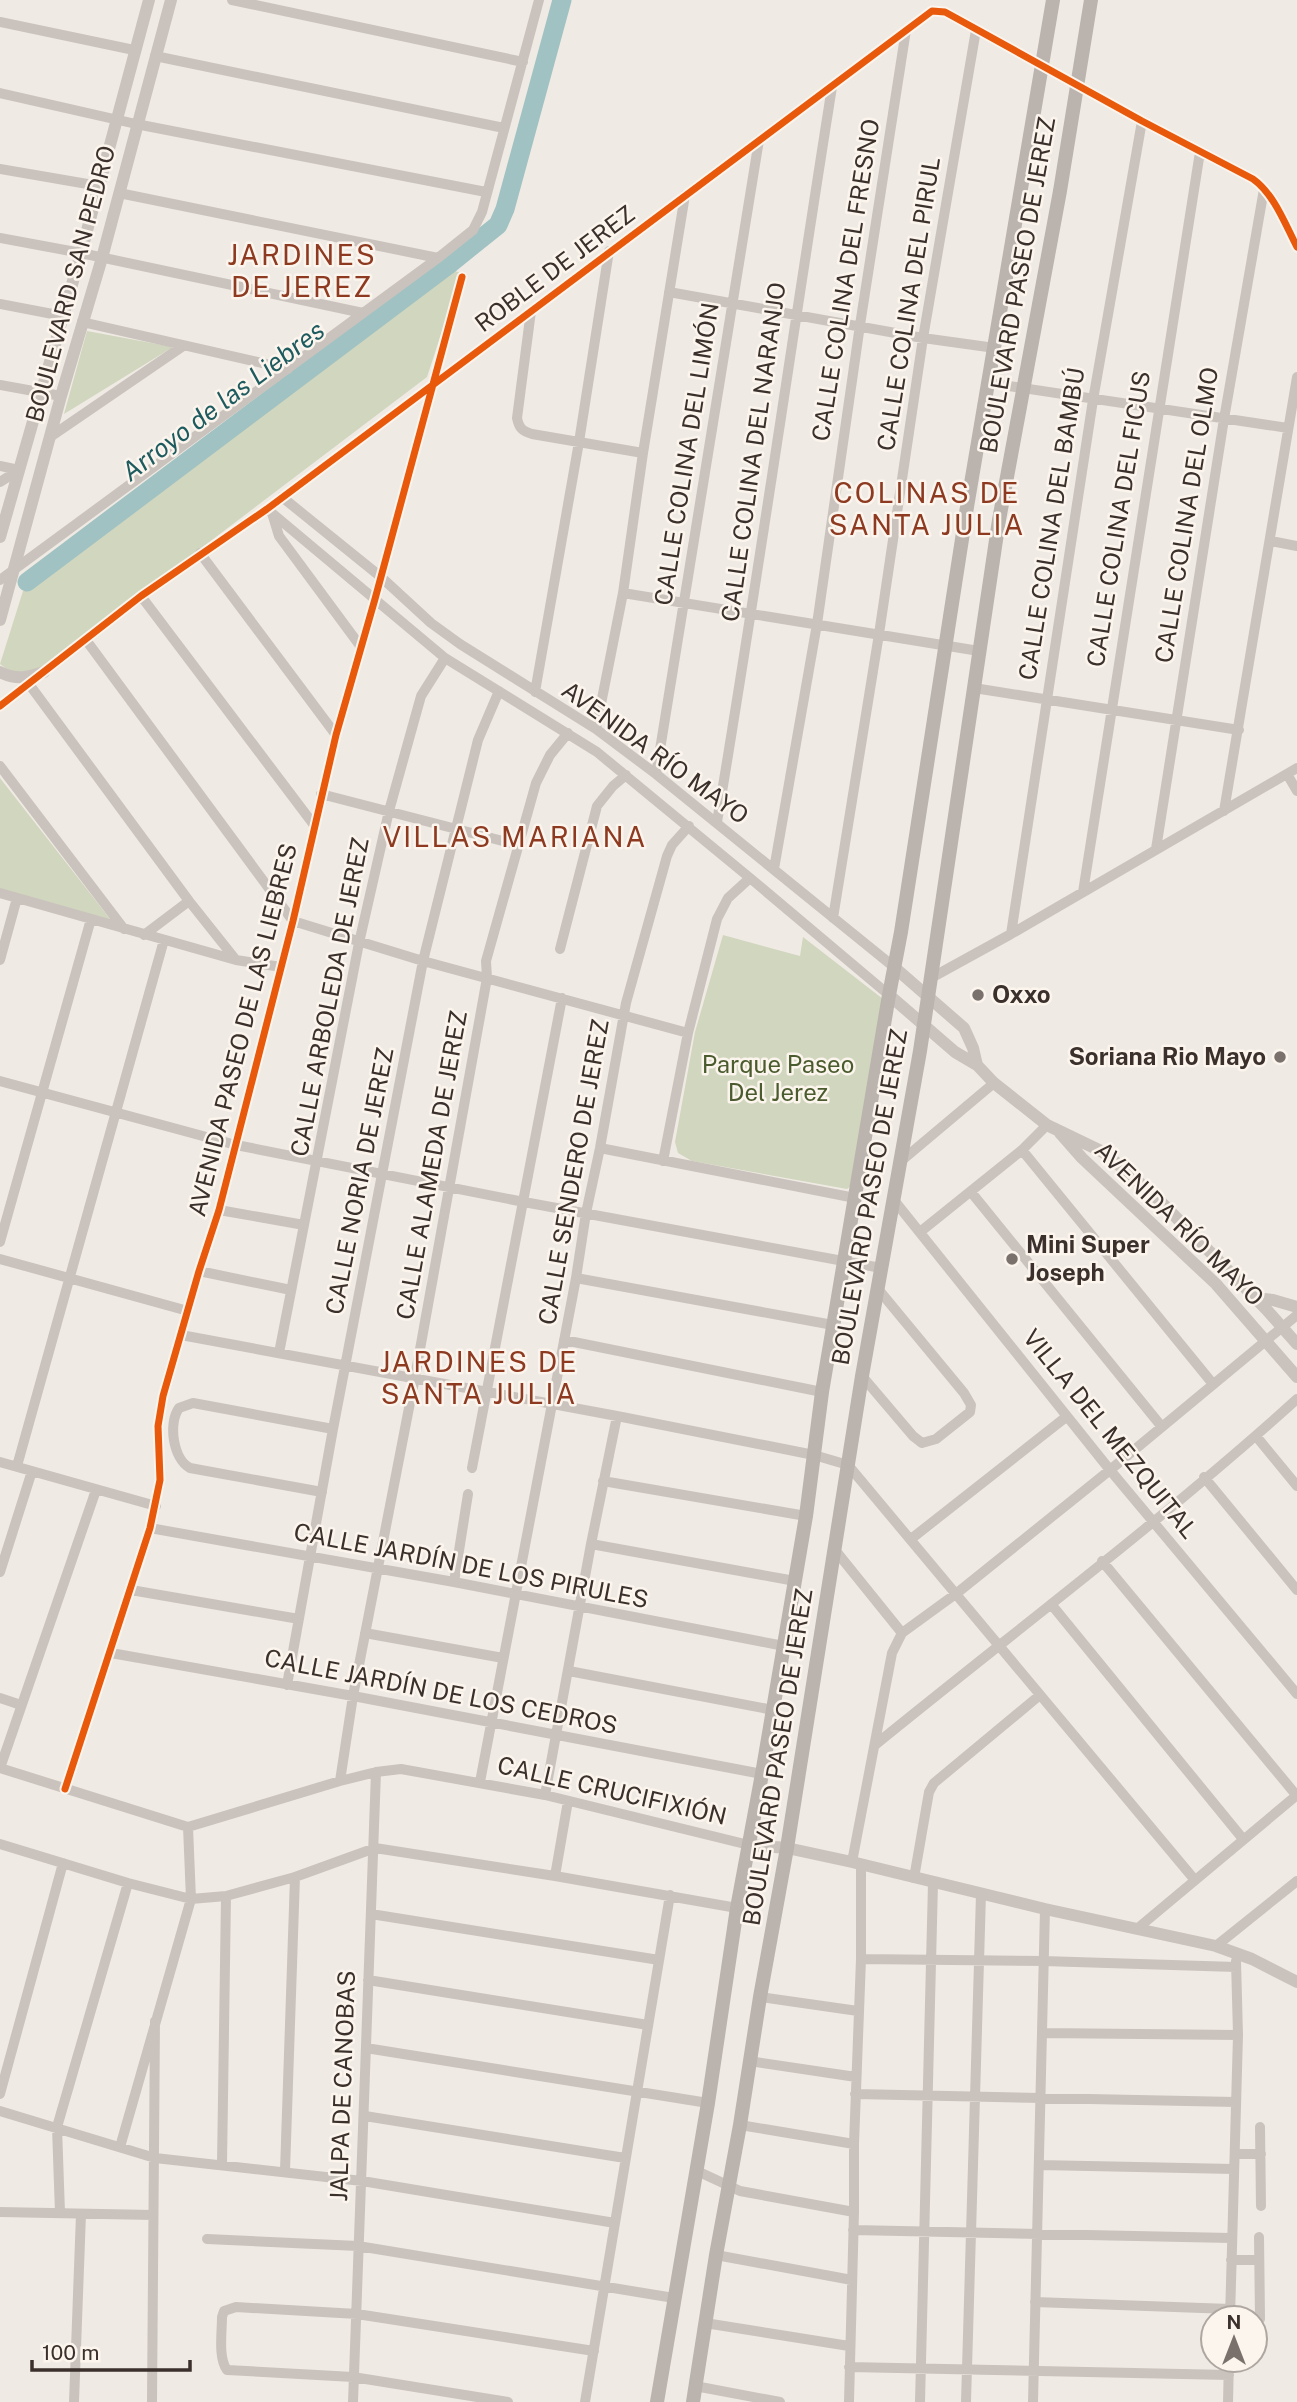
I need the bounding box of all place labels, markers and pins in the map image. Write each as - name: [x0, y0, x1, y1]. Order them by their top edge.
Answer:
- place label: Oxxo: [992, 980, 1051, 1008]
- marker: Oxxo: [970, 987, 986, 1003]
- place label: Soriana Rio Mayo: [1068, 1042, 1266, 1070]
- marker: Soriana Rio Mayo: [1272, 1049, 1288, 1065]
- place label: Mini Super Joseph: [1026, 1230, 1150, 1286]
- marker: Mini Super Joseph: [1004, 1251, 1020, 1267]

